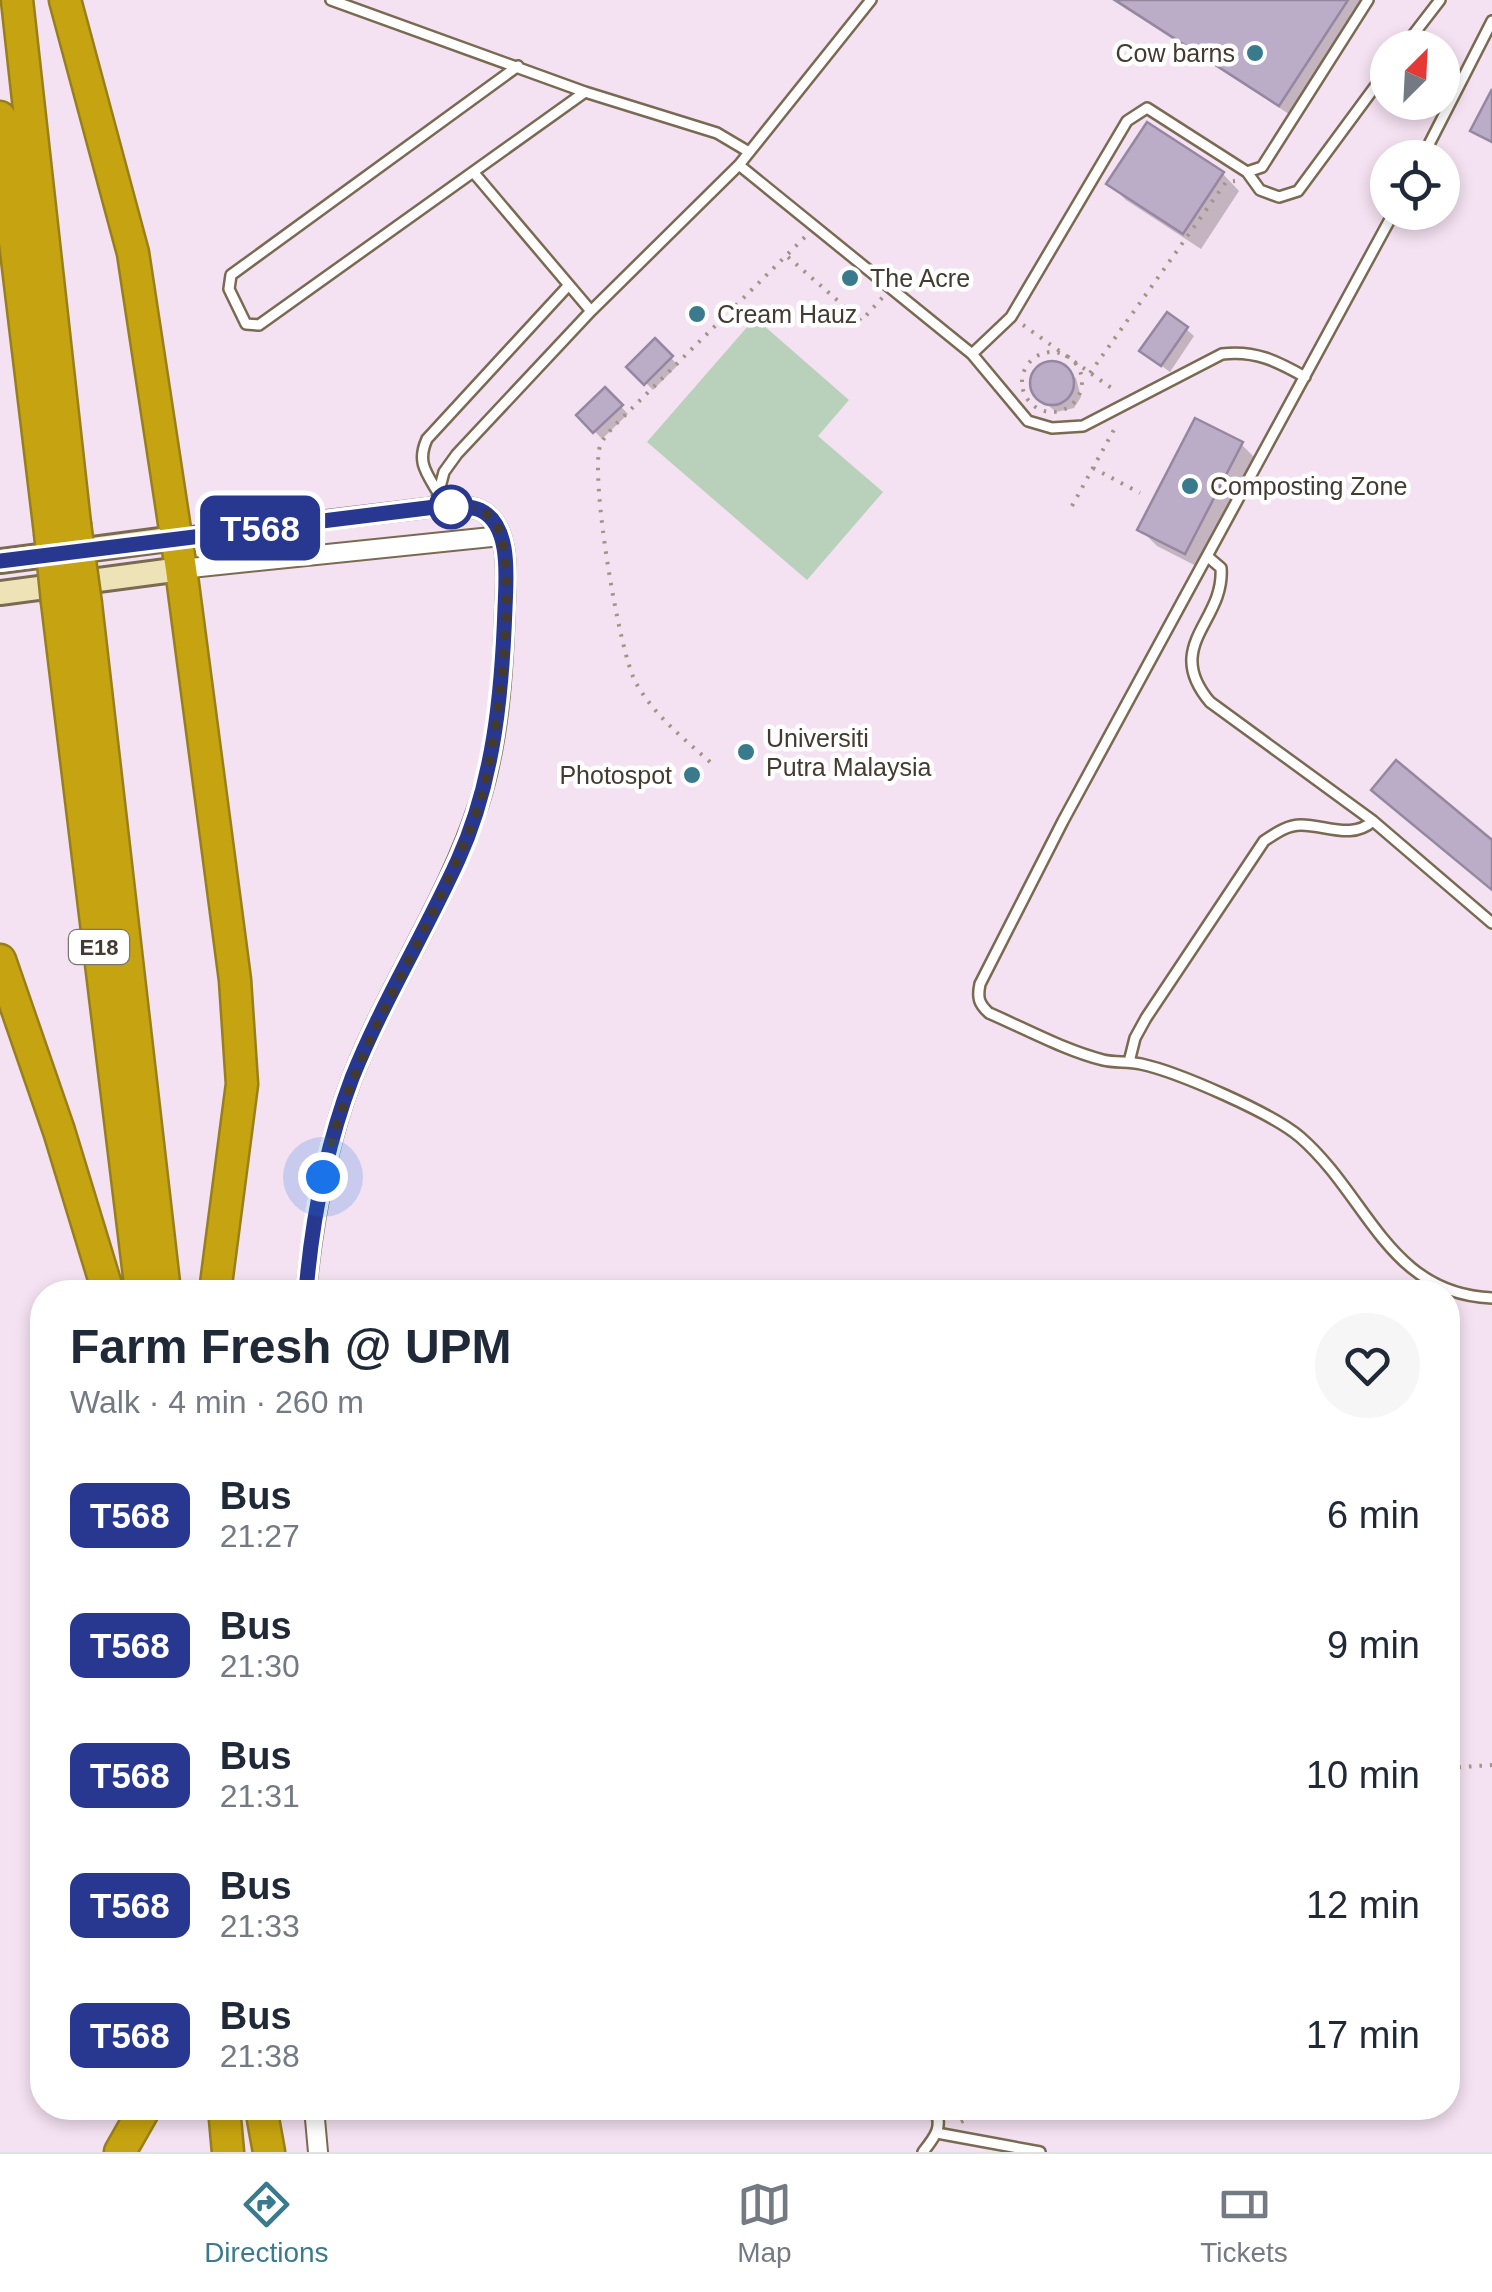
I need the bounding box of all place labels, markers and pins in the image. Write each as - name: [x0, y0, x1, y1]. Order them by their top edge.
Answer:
- place label: Cow barns: [1116, 39, 1235, 67]
- marker: Cow barns: [1244, 42, 1266, 64]
- place label: The Acre: [870, 264, 970, 292]
- marker: The Acre: [839, 267, 861, 289]
- place label: Cream Hauz: [717, 300, 857, 328]
- marker: Cream Hauz: [686, 303, 708, 325]
- place label: Composting Zone: [1210, 472, 1407, 500]
- marker: Composting Zone: [1179, 475, 1201, 497]
- unlabelled marker: [430, 486, 472, 528]
- place label: Universiti Putra Malaysia: [766, 724, 931, 781]
- marker: Universiti Putra Malaysia: [735, 741, 757, 763]
- place label: Photospot: [559, 761, 672, 789]
- marker: Photospot: [681, 764, 703, 786]

